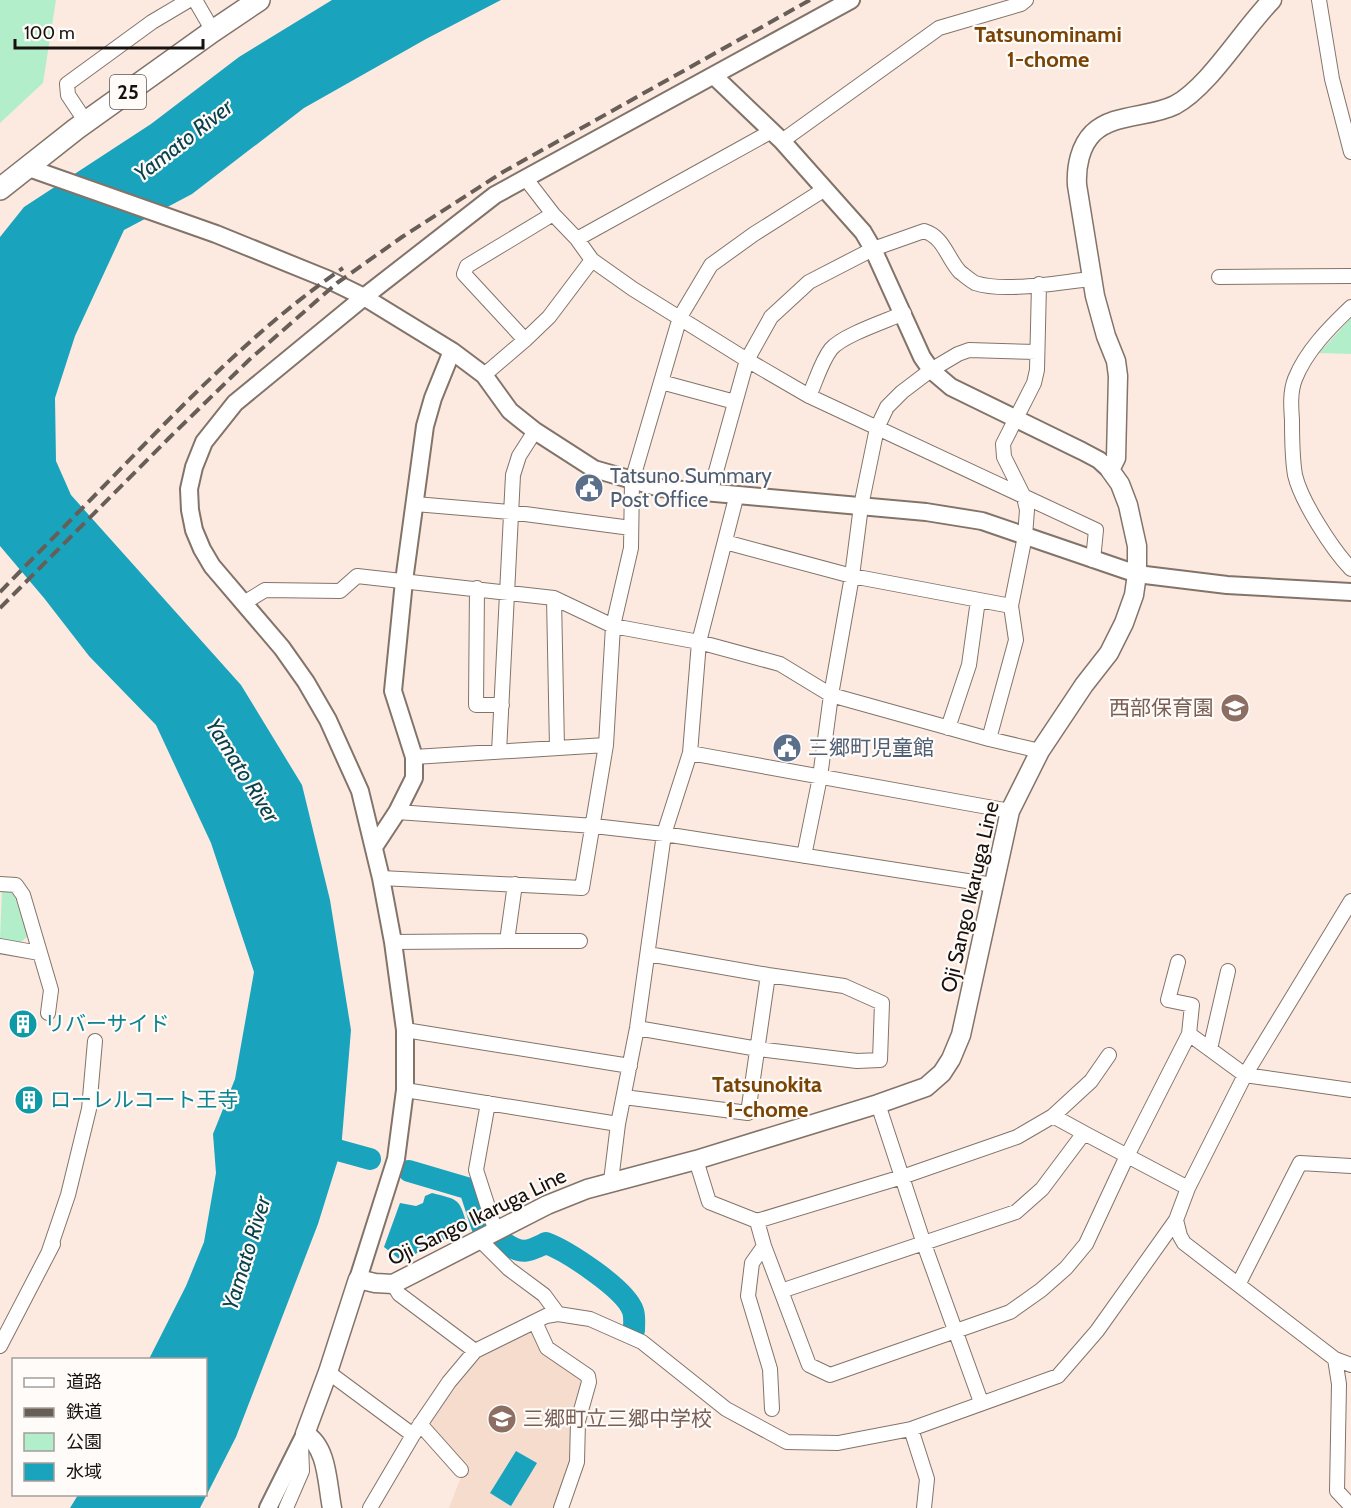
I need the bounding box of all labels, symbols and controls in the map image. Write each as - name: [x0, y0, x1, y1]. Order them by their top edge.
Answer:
- scale bar: [15, 12, 202, 50]
- district label: Tatsunominami 1-chome: [974, 21, 1122, 73]
- text: 100 m: [24, 22, 75, 44]
- road number: 25: [110, 75, 146, 109]
- water label: Yamato River: [129, 93, 239, 187]
- place label: Tatsuno Summary Post Office: [610, 463, 772, 512]
- public building icon: Tatsuno Summary Post Office: [573, 472, 605, 504]
- school or university icon: 西部保育園: [1219, 692, 1251, 724]
- place label: 西部保育園: [1109, 695, 1214, 720]
- water label: Yamato River: [200, 713, 286, 828]
- public building icon: 三郷町児童館: [771, 732, 803, 764]
- place label: 三郷町児童館: [808, 735, 934, 760]
- street label: Oji Sango Ikaruga Line: [935, 799, 1005, 995]
- building icon: リバーサイド: [7, 1008, 39, 1040]
- place label: リバーサイド: [44, 1011, 170, 1036]
- district label: Tatsunokita 1-chome: [712, 1071, 822, 1123]
- building icon: ローレルコート王寺: [13, 1084, 45, 1116]
- place label: ローレルコート王寺: [50, 1087, 239, 1112]
- street label: Oji Sango Ikaruga Line: [383, 1162, 571, 1272]
- water label: Yamato River: [216, 1192, 277, 1313]
- legend: [12, 1358, 207, 1496]
- text: 道路: [66, 1371, 102, 1393]
- text: 鉄道: [66, 1401, 102, 1423]
- school or university icon: 三郷町立三郷中学校: [486, 1403, 518, 1435]
- place label: 三郷町立三郷中学校: [523, 1406, 712, 1431]
- text: 公園: [66, 1431, 102, 1453]
- text: 水域: [66, 1461, 102, 1483]

